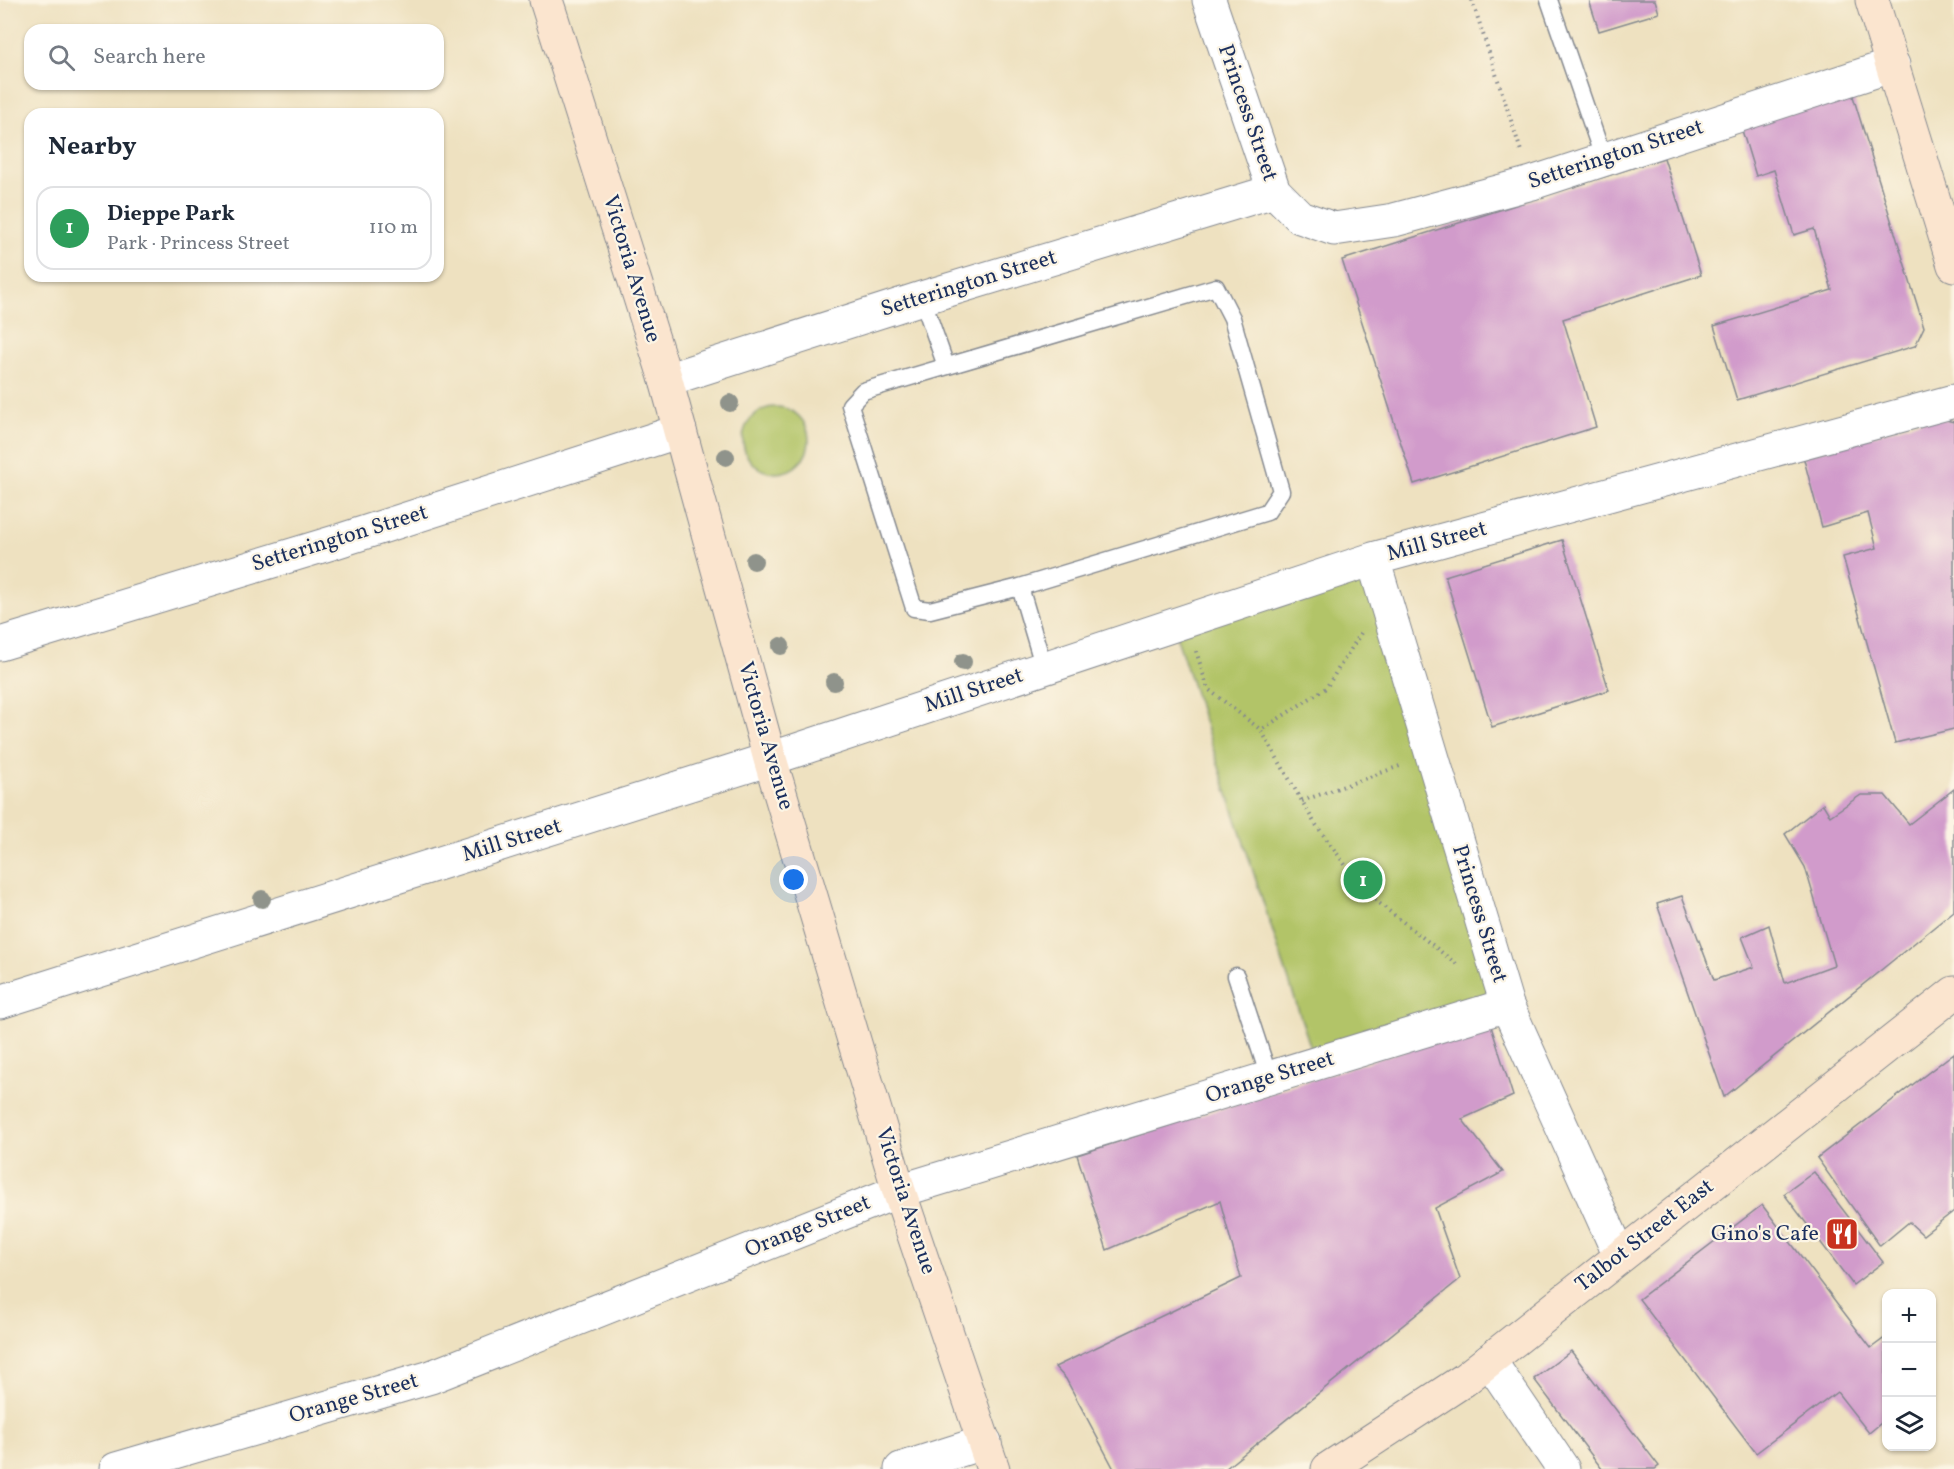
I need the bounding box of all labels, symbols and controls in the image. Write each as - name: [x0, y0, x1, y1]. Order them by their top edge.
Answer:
- search box: [24, 24, 444, 90]
- street label: Princess Street: [1209, 40, 1285, 186]
- icon: search: [45, 41, 78, 74]
- text: Search here: [93, 42, 206, 73]
- street label: Setterington Street: [1524, 112, 1708, 198]
- text: Nearby: [48, 129, 137, 165]
- street label: Victoria Avenue: [594, 191, 668, 347]
- text: Dieppe Park: [107, 199, 235, 230]
- text: 1: [65, 214, 74, 242]
- text: 110 m: [369, 214, 418, 242]
- text: Park · Princess Street: [107, 230, 290, 258]
- street label: Setterington Street: [877, 242, 1061, 326]
- street label: Setterington Street: [248, 497, 432, 581]
- street label: Mill Street: [1384, 514, 1491, 570]
- street label: Victoria Avenue: [729, 658, 801, 814]
- street label: Mill Street: [921, 660, 1028, 722]
- street label: Mill Street: [459, 811, 566, 871]
- street label: Princess Street: [1443, 841, 1515, 987]
- pin: 1: [1344, 858, 1382, 902]
- your location: [779, 865, 808, 894]
- street label: Orange Street: [1202, 1044, 1338, 1112]
- street label: Victoria Avenue: [867, 1124, 943, 1278]
- street label: Talbot Street East: [1569, 1172, 1721, 1300]
- street label: Orange Street: [740, 1188, 876, 1266]
- restaurant icon: Gino's Cafe: [1824, 1216, 1860, 1252]
- place label: Gino's Cafe: [1711, 1219, 1819, 1250]
- map controls: [1882, 1289, 1936, 1451]
- button: +: [1882, 1289, 1936, 1343]
- button: −: [1882, 1343, 1936, 1397]
- street label: Orange Street: [286, 1366, 423, 1432]
- button: layers: [1882, 1397, 1936, 1451]

